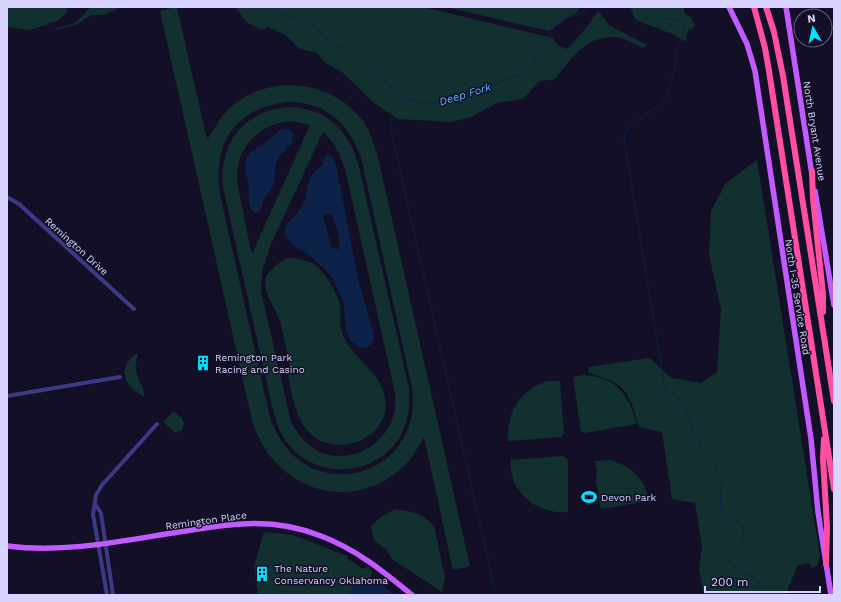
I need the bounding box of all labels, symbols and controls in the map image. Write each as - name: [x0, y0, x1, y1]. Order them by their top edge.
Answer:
- north arrow: [793, 8, 833, 48]
- text: N: [806, 12, 817, 26]
- water label: Deep Fork: [438, 80, 494, 109]
- street label: North Bryant Avenue: [801, 80, 828, 182]
- street label: Remington Drive: [43, 215, 110, 278]
- street label: North I-35 Service Road: [783, 238, 812, 356]
- place label: Remington Park Racing and Casino: [215, 352, 305, 375]
- building icon: Remington Park Racing and Casino: [194, 354, 212, 372]
- sports icon: Devon Park: [580, 488, 598, 506]
- place label: Devon Park: [601, 492, 656, 503]
- street label: Remington Place: [165, 509, 248, 532]
- place label: The Nature Conservancy Oklahoma: [274, 563, 388, 586]
- building icon: The Nature Conservancy Oklahoma: [253, 565, 271, 583]
- scale bar: [705, 568, 820, 594]
- text: 200 m: [711, 575, 748, 589]

